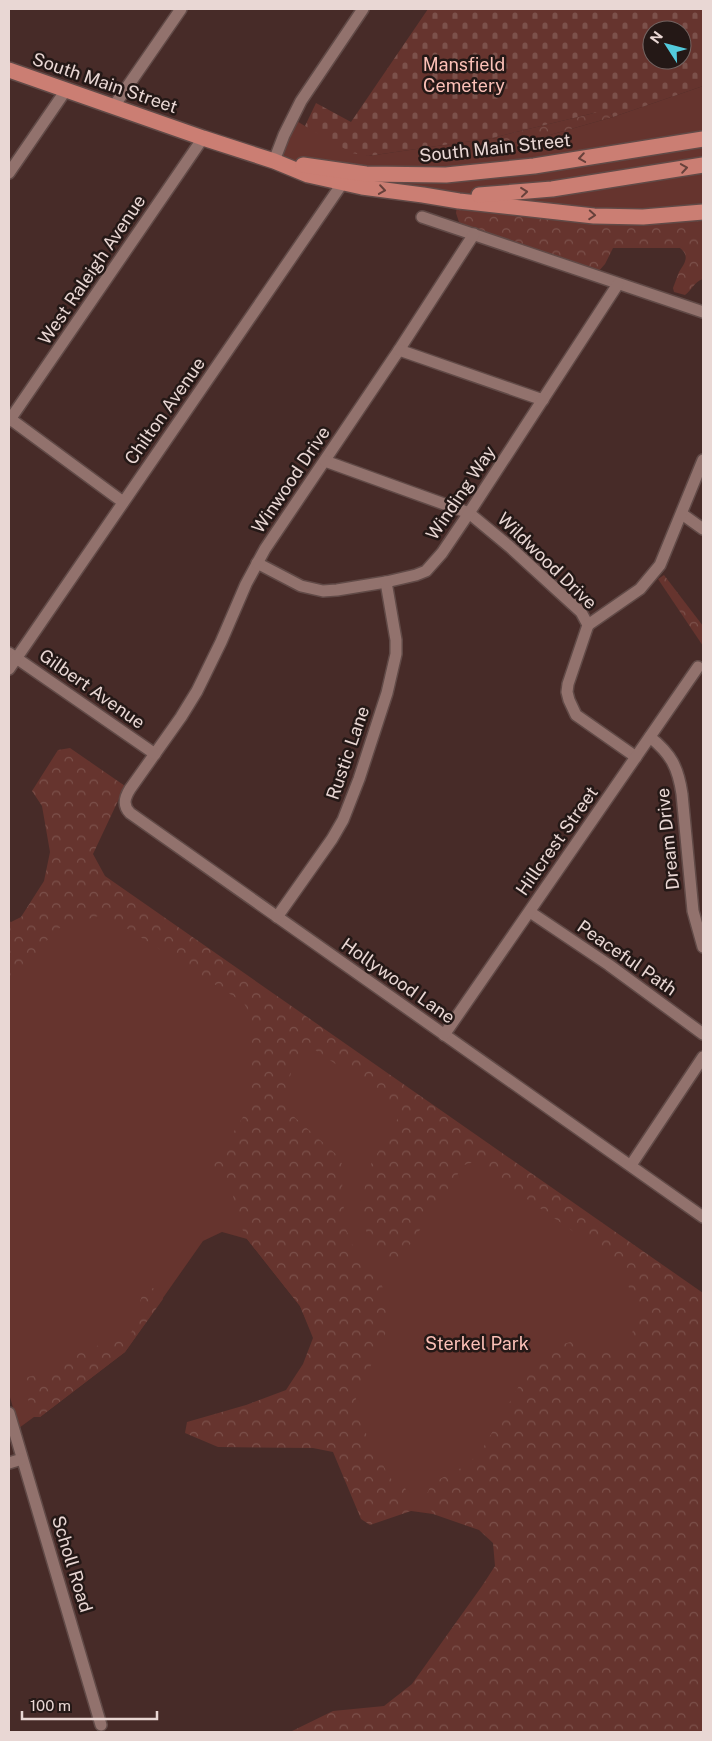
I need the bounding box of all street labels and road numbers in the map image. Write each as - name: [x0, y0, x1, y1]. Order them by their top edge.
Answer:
- street label: South Main Street: [30, 48, 181, 117]
- street label: South Main Street: [418, 129, 572, 166]
- street label: West Raleigh Avenue: [34, 191, 150, 349]
- street label: Chilton Avenue: [120, 353, 209, 468]
- street label: Winwood Drive: [247, 422, 334, 537]
- street label: Winding Way: [421, 441, 500, 544]
- street label: Wildwood Drive: [493, 508, 601, 613]
- street label: Gilbert Avenue: [35, 644, 149, 733]
- street label: Rustic Lane: [322, 703, 373, 802]
- street label: Hillcrest Street: [511, 782, 602, 899]
- street label: Dream Drive: [652, 787, 683, 891]
- street label: Peaceful Path: [573, 916, 681, 1000]
- street label: Hollywood Lane: [337, 934, 459, 1028]
- street label: Scholl Road: [48, 1513, 97, 1615]

